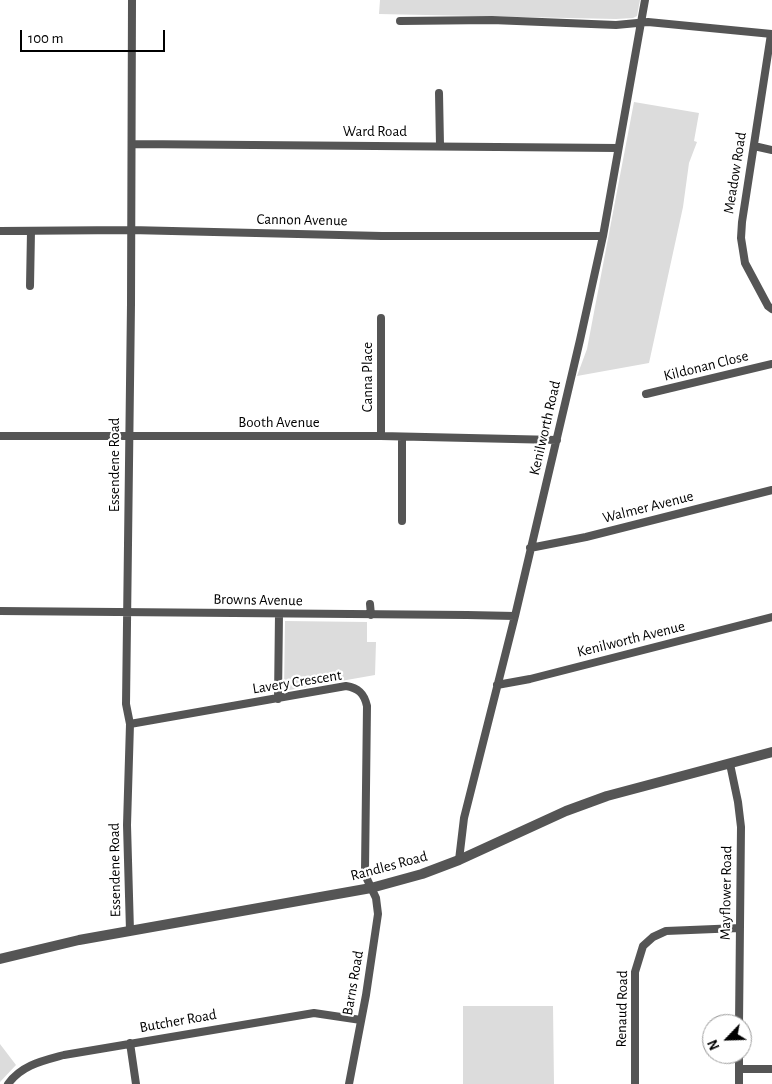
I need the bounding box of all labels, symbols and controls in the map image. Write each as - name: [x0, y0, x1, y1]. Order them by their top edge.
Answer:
- scale bar: [22, 20, 168, 52]
- text: 100 m: [28, 31, 63, 46]
- street label: Ward Road: [343, 122, 407, 140]
- street label: Meadow Road: [720, 131, 750, 215]
- street label: Cannon Avenue: [256, 210, 348, 230]
- street label: Canna Place: [358, 342, 376, 412]
- street label: Kildonan Close: [662, 347, 750, 385]
- street label: Kenilworth Road: [525, 379, 565, 477]
- street label: Booth Avenue: [238, 413, 320, 431]
- street label: Essendene Road: [105, 418, 123, 512]
- street label: Walmer Avenue: [601, 487, 695, 527]
- street label: Browns Avenue: [213, 590, 303, 610]
- street label: Kenilworth Avenue: [575, 617, 687, 661]
- street label: Lavery Crescent: [251, 666, 343, 698]
- street label: Essendene Road: [105, 823, 125, 917]
- street label: Mayflower Road: [716, 846, 736, 940]
- street label: Randles Road: [349, 847, 429, 885]
- street label: Barns Road: [338, 949, 368, 1017]
- street label: Renaud Road: [612, 970, 632, 1048]
- street label: Butcher Road: [138, 1005, 218, 1037]
- north arrow: [702, 1014, 752, 1064]
- text: N: [706, 1037, 723, 1052]

